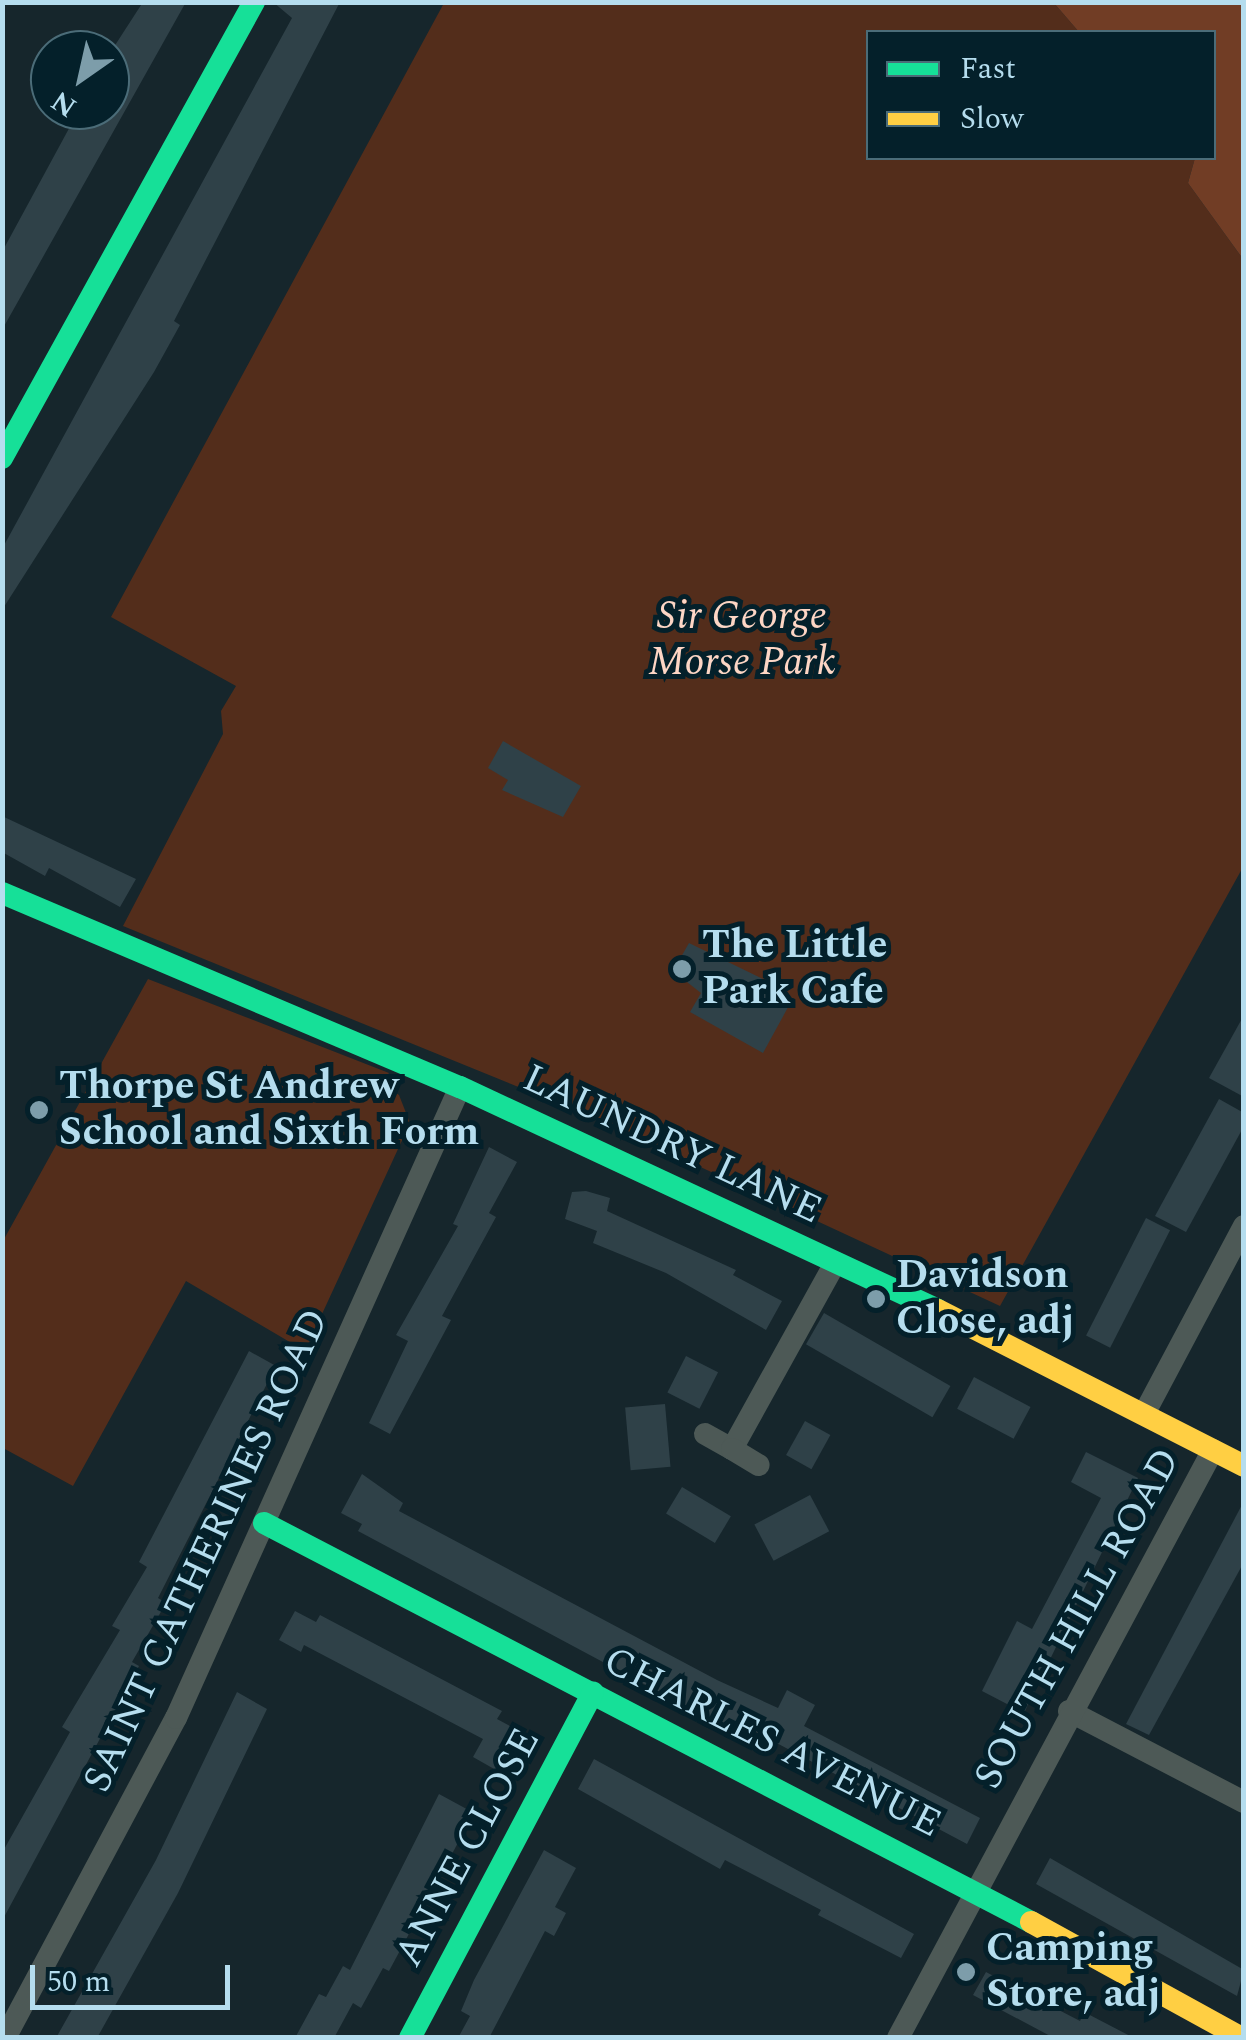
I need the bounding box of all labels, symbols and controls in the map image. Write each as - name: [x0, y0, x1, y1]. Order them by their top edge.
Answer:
- north arrow: [30, 30, 130, 130]
- legend: [866, 30, 1216, 160]
- text: Fast: [960, 46, 1016, 92]
- text: N: [43, 79, 86, 128]
- text: Slow: [960, 96, 1024, 142]
- park label: Sir George Morse Park: [648, 593, 836, 687]
- place label: The Little Park Cafe: [702, 922, 888, 1016]
- marker: The Little Park Cafe: [671, 958, 693, 980]
- street label: LAUNDRY LANE: [515, 1055, 829, 1235]
- place label: Thorpe St Andrew School and Sixth Form: [59, 1063, 479, 1157]
- marker: Thorpe St Andrew School and Sixth Form: [28, 1099, 50, 1121]
- place label: Davidson Close, adj: [896, 1252, 1075, 1346]
- marker: Davidson Close, adj: [865, 1288, 887, 1310]
- street label: SAINT CATHERINES ROAD: [74, 1302, 340, 1800]
- street label: SOUTH HILL ROAD: [965, 1441, 1191, 1797]
- street label: CHARLES AVENUE: [595, 1637, 949, 1849]
- street label: ANNE CLOSE: [385, 1721, 551, 1975]
- place label: Camping Store, adj: [986, 1925, 1161, 2019]
- scale bar: [35, 1945, 235, 2007]
- text: 50 m: [47, 1959, 110, 2005]
- marker: Camping Store, adj: [955, 1961, 977, 1983]

